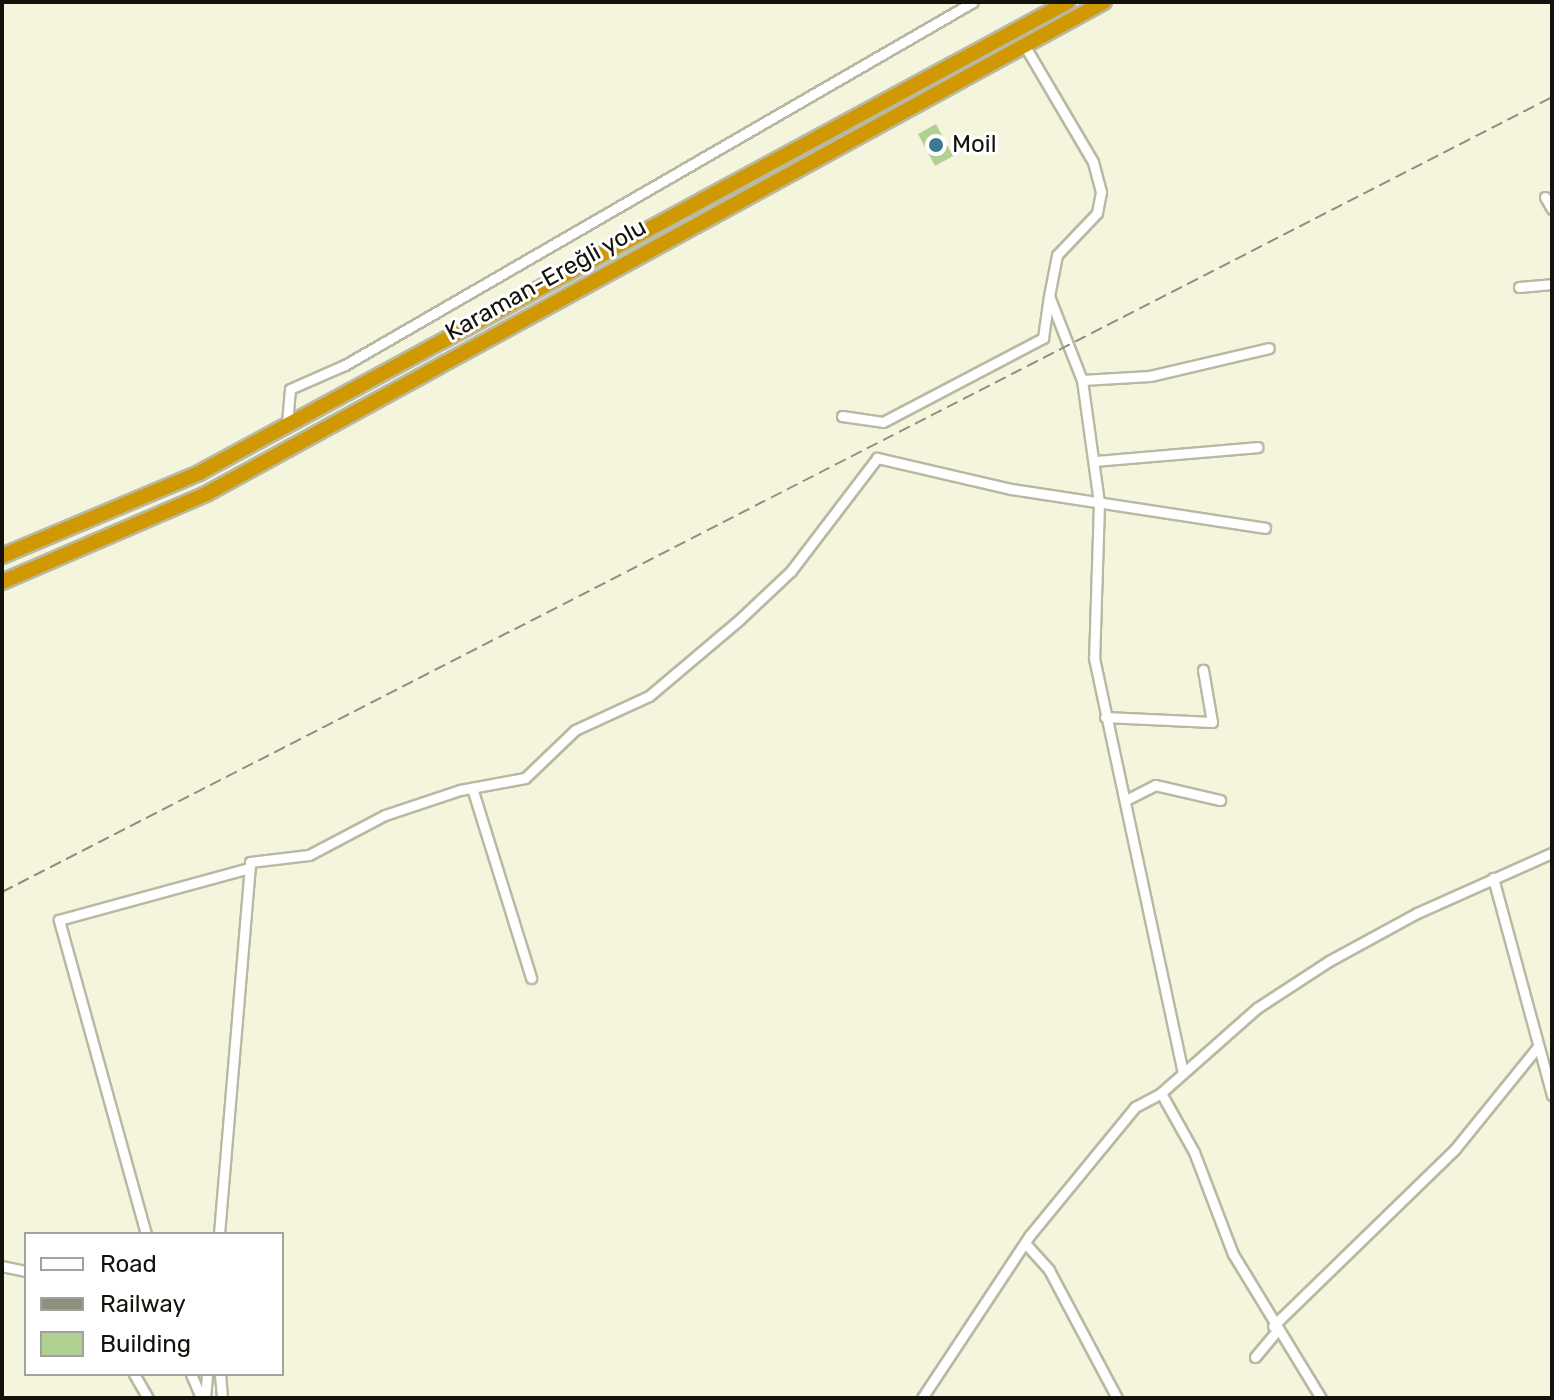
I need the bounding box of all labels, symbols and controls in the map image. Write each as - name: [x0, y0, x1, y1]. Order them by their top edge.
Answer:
- place label: Moil: [952, 131, 996, 159]
- marker: Moil: [927, 136, 945, 154]
- street label: Karaman-Ereğli yolu: [440, 213, 652, 347]
- legend: [24, 1232, 284, 1376]
- text: Road: [100, 1250, 157, 1278]
- text: Railway: [100, 1290, 186, 1318]
- text: Building: [100, 1330, 191, 1358]

